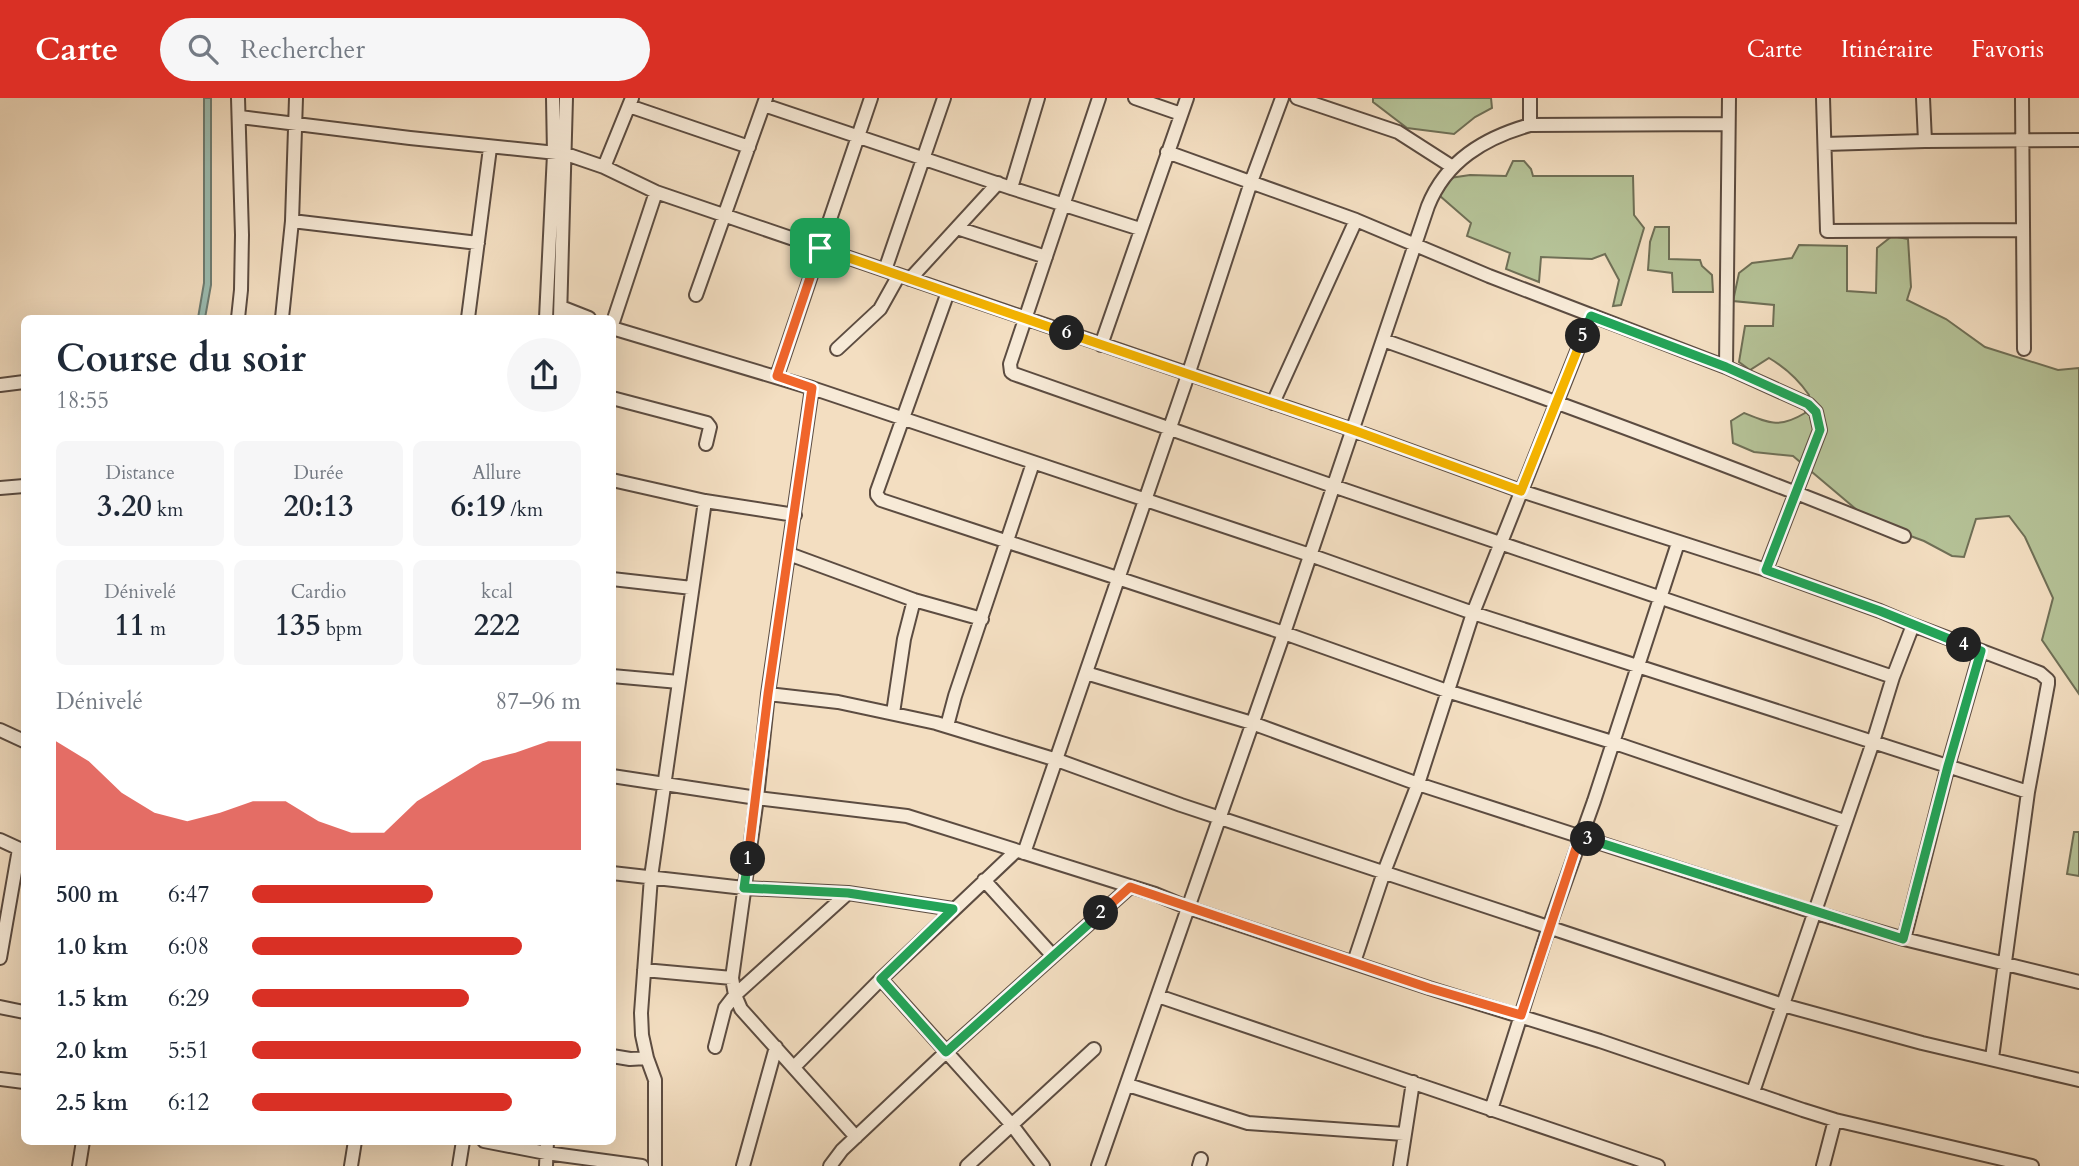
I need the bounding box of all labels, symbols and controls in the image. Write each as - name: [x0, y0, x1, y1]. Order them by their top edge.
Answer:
- search box: [160, 18, 650, 81]
- text: Carte: [35, 27, 118, 72]
- icon: search: [184, 30, 222, 68]
- text: Rechercher: [240, 32, 365, 67]
- text: Carte: [1747, 33, 1803, 66]
- text: Itinéraire: [1841, 33, 1933, 66]
- text: Favoris: [1971, 33, 2044, 66]
- pin: [790, 218, 850, 278]
- icon: arrive: [801, 229, 839, 267]
- pin: 6: [1050, 316, 1084, 350]
- pin: 5: [1566, 318, 1600, 354]
- text: 6: [1062, 319, 1071, 345]
- text: 5: [1578, 322, 1587, 348]
- text: Course du soir: [56, 333, 306, 385]
- button: share: [507, 338, 581, 412]
- text: 18:55: [56, 385, 109, 416]
- text: Distance: [105, 460, 175, 486]
- text: Durée: [293, 460, 344, 486]
- text: Allure: [472, 460, 521, 486]
- text: 3.20: [97, 486, 152, 527]
- text: 20:13: [283, 486, 354, 527]
- text: 6:19: [451, 486, 505, 527]
- text: km: [152, 497, 183, 523]
- text: /km: [505, 497, 543, 523]
- text: Dénivelé: [104, 579, 176, 605]
- text: Cardio: [291, 579, 346, 605]
- text: kcal: [481, 579, 513, 605]
- text: 11: [114, 605, 145, 646]
- text: 135: [275, 605, 321, 646]
- text: 222: [474, 605, 520, 646]
- text: m: [145, 616, 166, 642]
- text: bpm: [321, 616, 362, 642]
- pin: 4: [1946, 628, 1982, 662]
- text: 4: [1959, 631, 1968, 657]
- text: Dénivelé: [56, 686, 143, 717]
- text: 87–96 m: [496, 686, 581, 717]
- pin: 3: [1570, 822, 1606, 856]
- text: 3: [1583, 825, 1592, 851]
- pin: 1: [730, 842, 766, 876]
- text: 1: [743, 845, 752, 871]
- text: 500 m: [56, 879, 119, 910]
- text: 6:47: [168, 879, 209, 910]
- pin: 2: [1084, 896, 1118, 930]
- text: 2: [1096, 899, 1105, 925]
- text: 1.0 km: [56, 931, 128, 962]
- text: 6:08: [168, 931, 209, 962]
- text: 1.5 km: [56, 983, 128, 1014]
- text: 6:29: [168, 983, 209, 1014]
- text: 2.0 km: [56, 1035, 128, 1066]
- text: 5:51: [168, 1035, 209, 1066]
- text: 2.5 km: [56, 1087, 128, 1118]
- text: 6:12: [168, 1087, 209, 1118]

